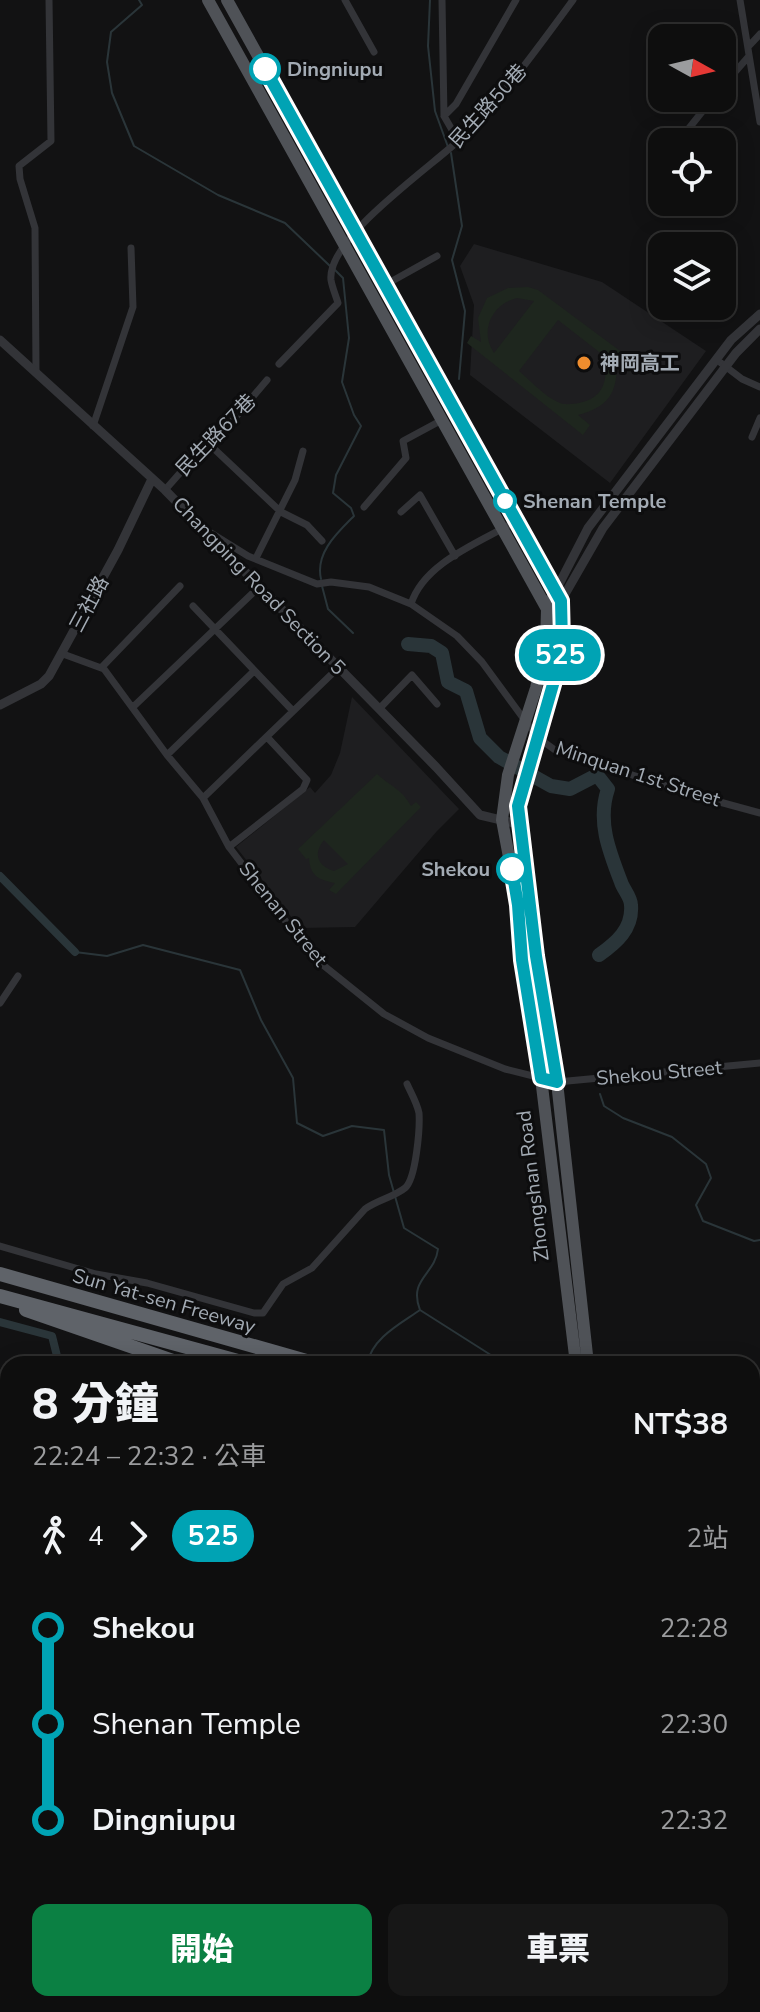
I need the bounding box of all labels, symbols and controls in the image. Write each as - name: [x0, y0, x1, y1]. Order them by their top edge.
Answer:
- north arrow: [648, 24, 736, 112]
- map controls: [648, 24, 736, 320]
- marker: Dingniupu: [250, 54, 280, 84]
- place label: Dingniupu: [287, 56, 383, 83]
- street label: 民生路50巷: [443, 58, 533, 154]
- button: locate: [648, 128, 736, 216]
- button: layers: [648, 232, 736, 320]
- place label: 神岡高工: [600, 350, 680, 377]
- marker: 神岡高工: [575, 354, 593, 372]
- street label: 民生路67巷: [170, 388, 262, 482]
- place label: Shenan Temple: [523, 488, 666, 515]
- marker: Shenan Temple: [494, 490, 516, 512]
- street label: Changping Road Section 5: [167, 491, 351, 681]
- street label: 三社路: [63, 571, 115, 637]
- line badge: 525: [514, 629, 606, 681]
- text: 525: [535, 636, 585, 674]
- street label: Minquan 1st Street: [552, 735, 725, 814]
- marker: Shekou: [497, 854, 527, 884]
- street label: Shenan Street: [232, 856, 334, 973]
- place label: Shekou: [421, 856, 490, 883]
- street label: Shekou Street: [595, 1054, 724, 1092]
- street label: Zhongshan Road: [510, 1109, 556, 1263]
- street label: Sun Yat-sen Freeway: [69, 1262, 259, 1340]
- text: 8 分鐘: [32, 1375, 159, 1435]
- text: NT$38: [633, 1404, 728, 1445]
- text: 22:24 – 22:32 · 公車: [32, 1439, 266, 1474]
- icon: walk: [32, 1514, 76, 1558]
- icon: forward: [116, 1514, 160, 1558]
- text: 525: [188, 1517, 238, 1555]
- text: 4: [88, 1519, 104, 1554]
- text: 2站: [686, 1521, 728, 1556]
- text: Shekou: [92, 1608, 195, 1649]
- text: 22:28: [660, 1611, 728, 1646]
- text: Shenan Temple: [92, 1704, 301, 1745]
- text: 22:30: [660, 1707, 728, 1742]
- text: Dingniupu: [92, 1800, 236, 1841]
- text: 22:32: [660, 1803, 728, 1838]
- button: 開始: [32, 1904, 372, 1996]
- button: 車票: [388, 1904, 728, 1996]

